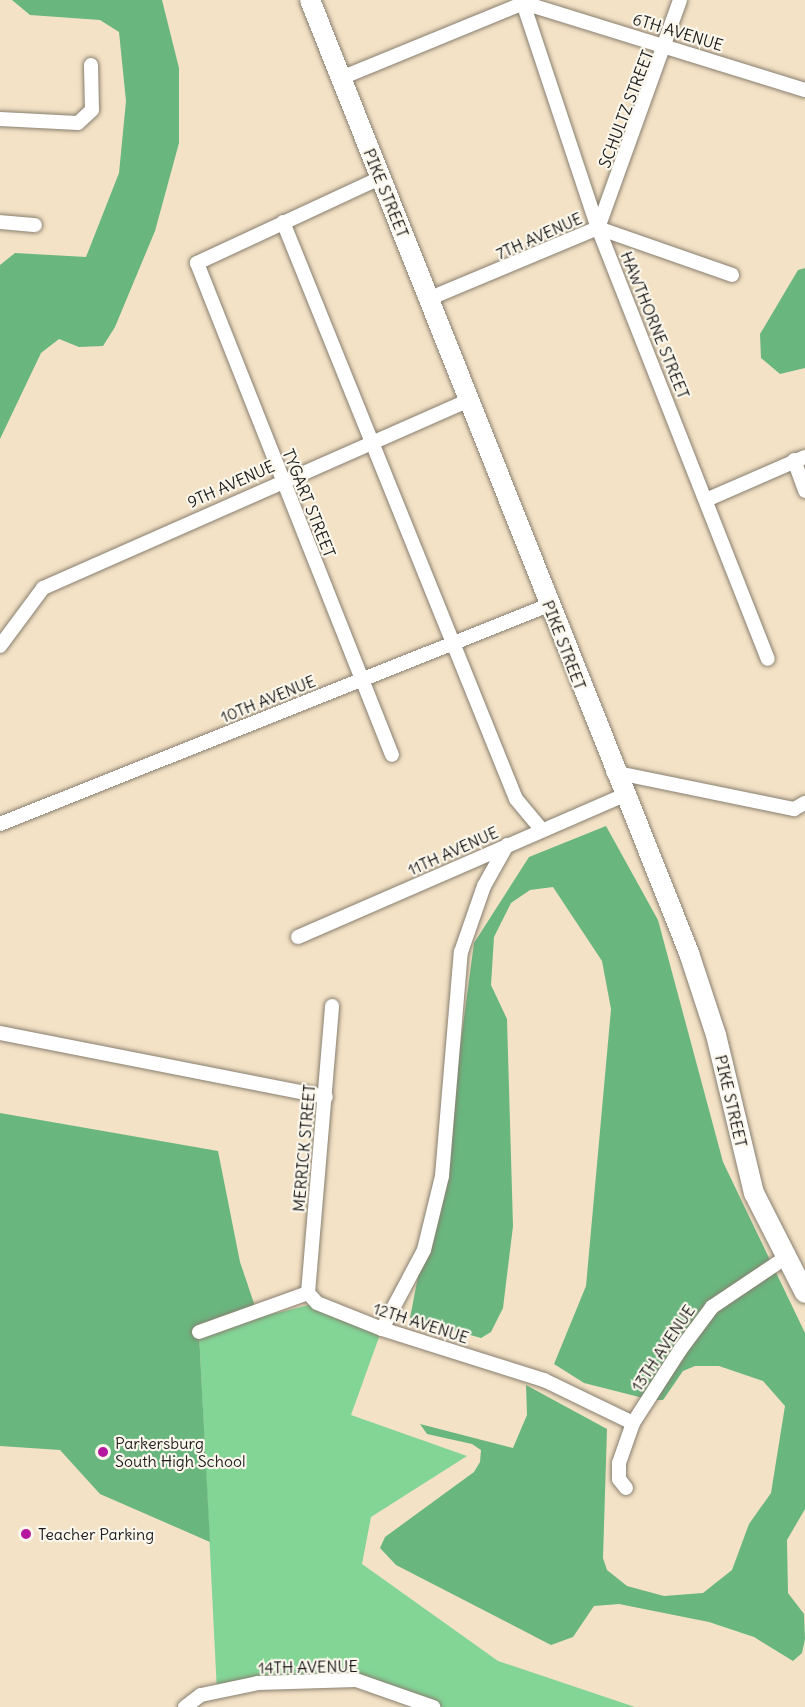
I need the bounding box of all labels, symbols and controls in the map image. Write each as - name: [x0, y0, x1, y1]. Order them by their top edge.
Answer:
- street label: 6TH AVENUE: [630, 9, 726, 55]
- street label: SCHULTZ STREET: [595, 47, 657, 171]
- street label: PIKE STREET: [359, 146, 413, 240]
- street label: 7TH AVENUE: [493, 209, 585, 263]
- street label: HAWTHORNE STREET: [617, 249, 693, 401]
- street label: TYGART STREET: [278, 446, 340, 560]
- street label: 9TH AVENUE: [185, 456, 277, 512]
- street label: PIKE STREET: [538, 598, 590, 692]
- street label: 10TH AVENUE: [218, 671, 318, 727]
- street label: 11TH AVENUE: [405, 823, 501, 879]
- street label: PIKE STREET: [711, 1053, 751, 1149]
- street label: MERRICK STREET: [289, 1083, 319, 1213]
- street label: 12TH AVENUE: [371, 1299, 471, 1347]
- street label: 13TH AVENUE: [627, 1301, 699, 1395]
- place label: Parkersburg South High School: [115, 1433, 246, 1471]
- marker: Parkersburg South High School: [96, 1445, 110, 1459]
- place label: Teacher Parking: [38, 1524, 154, 1544]
- marker: Teacher Parking: [19, 1527, 33, 1541]
- street label: 14TH AVENUE: [258, 1657, 358, 1677]

